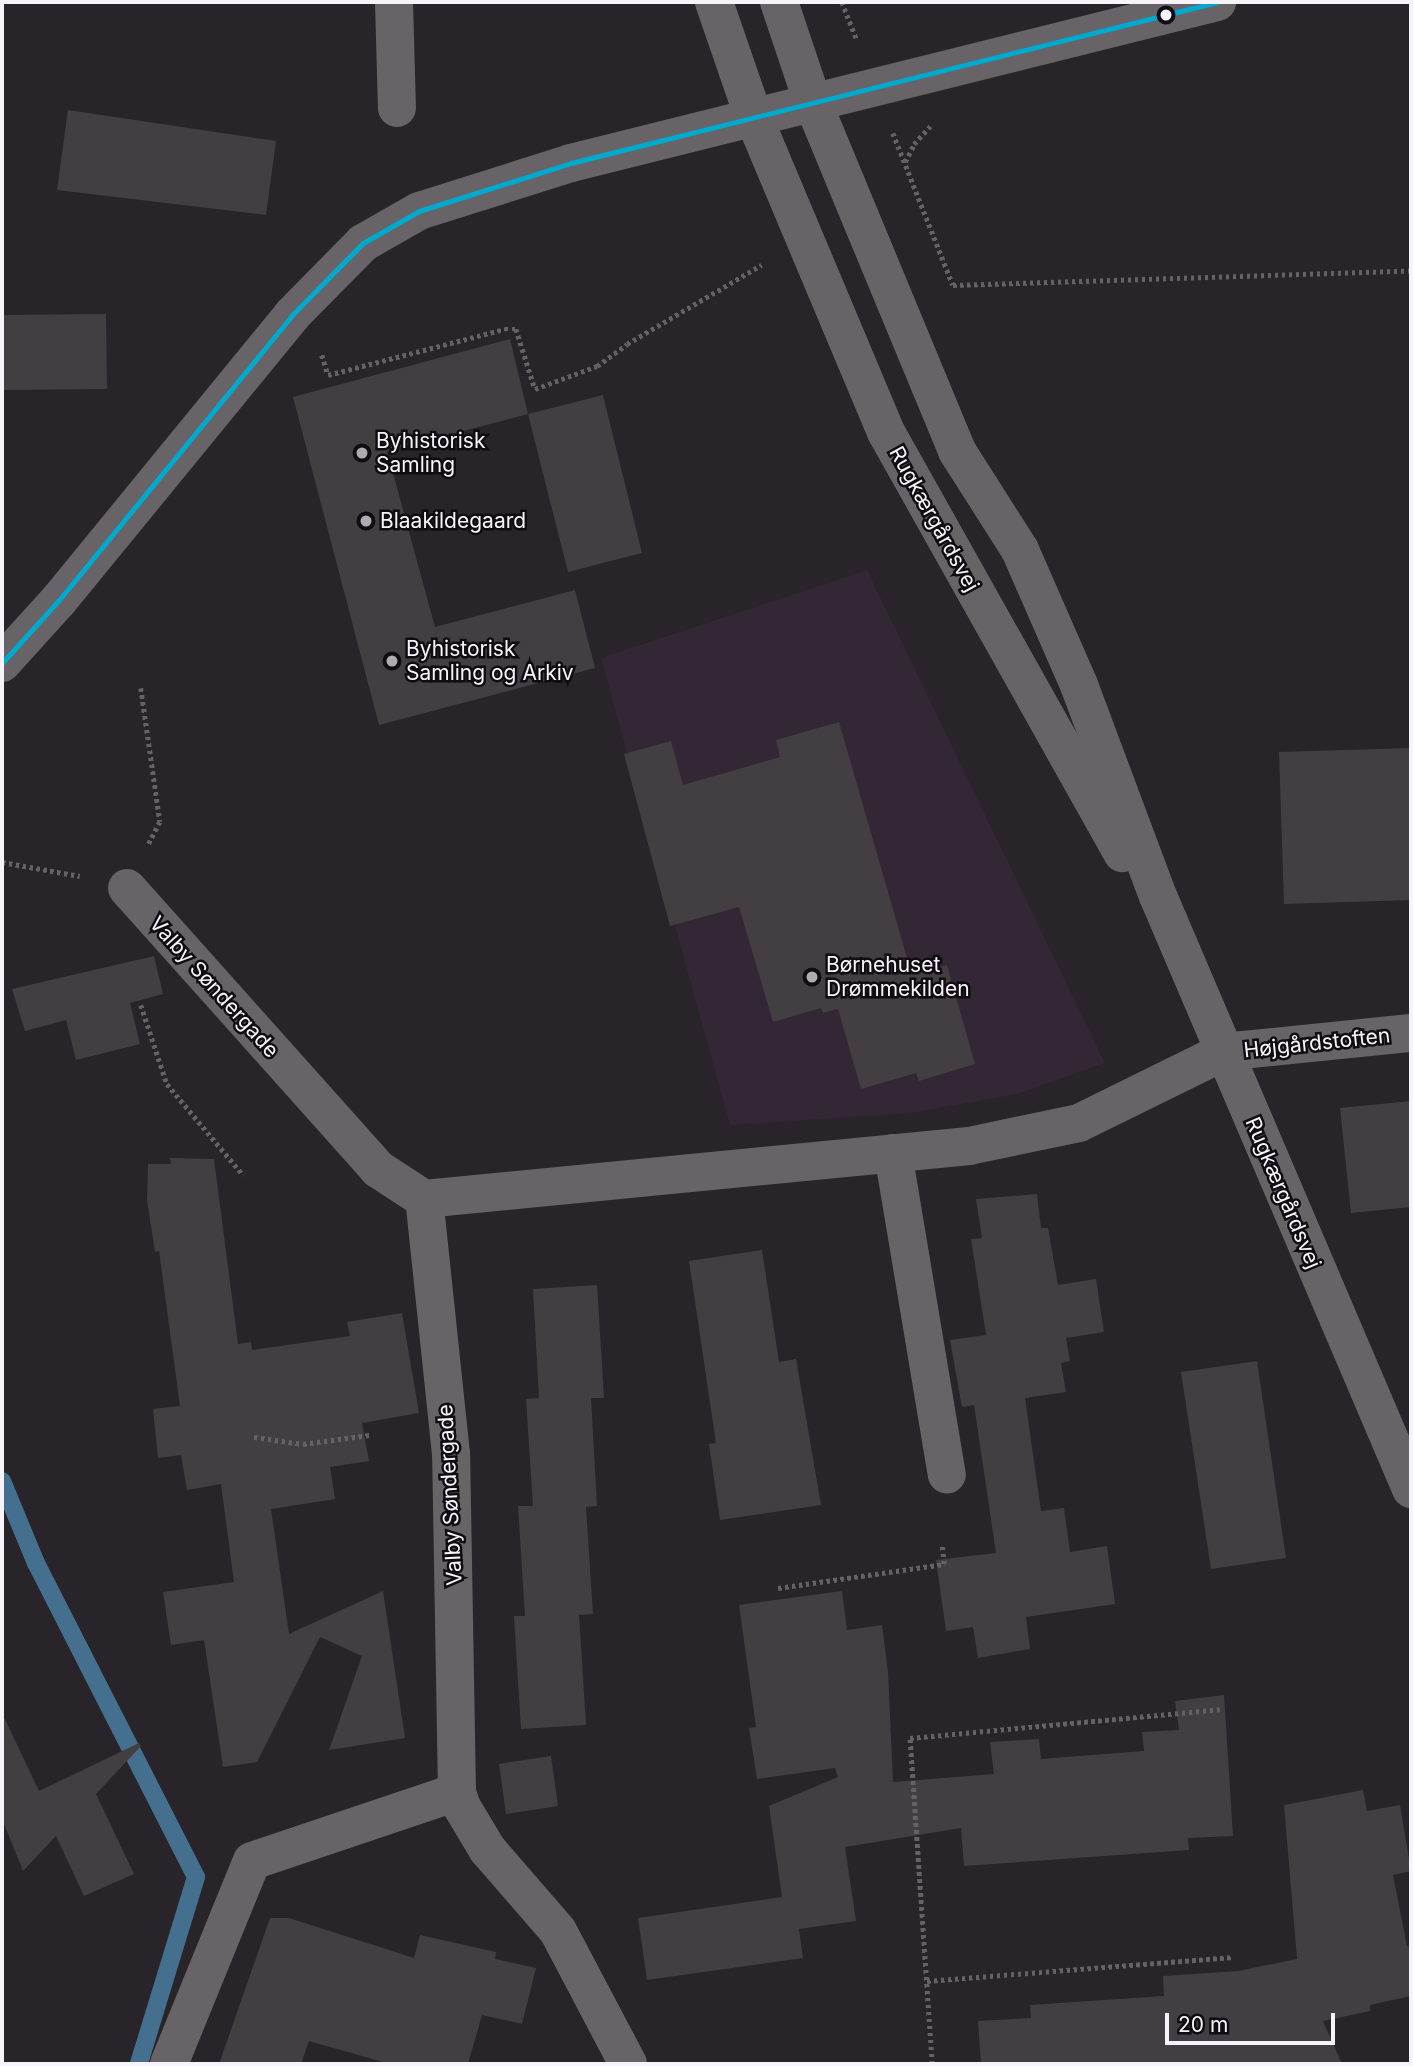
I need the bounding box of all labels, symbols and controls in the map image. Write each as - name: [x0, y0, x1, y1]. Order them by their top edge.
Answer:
- unlabelled marker: [1159, 8, 1173, 22]
- place label: Byhistorisk Samling: [376, 428, 485, 478]
- street label: Rugkærgårdsvej: [884, 442, 984, 596]
- marker: Byhistorisk Samling: [354, 445, 370, 461]
- place label: Blaakildegaard: [380, 508, 526, 534]
- marker: Blaakildegaard: [358, 513, 374, 529]
- place label: Byhistorisk Samling og Arkiv: [406, 636, 574, 686]
- marker: Byhistorisk Samling og Arkiv: [384, 653, 400, 669]
- street label: Valby Søndergade: [144, 911, 284, 1063]
- place label: Børnehuset Drømmekilden: [826, 952, 970, 1002]
- marker: Børnehuset Drømmekilden: [804, 969, 820, 985]
- street label: Højgårdstoften: [1243, 1023, 1391, 1063]
- street label: Rugkærgårdsvej: [1240, 1113, 1326, 1273]
- street label: Valby Søndergade: [433, 1404, 467, 1586]
- scale bar: [1168, 2000, 1338, 2044]
- text: 20 m: [1178, 2012, 1228, 2037]

